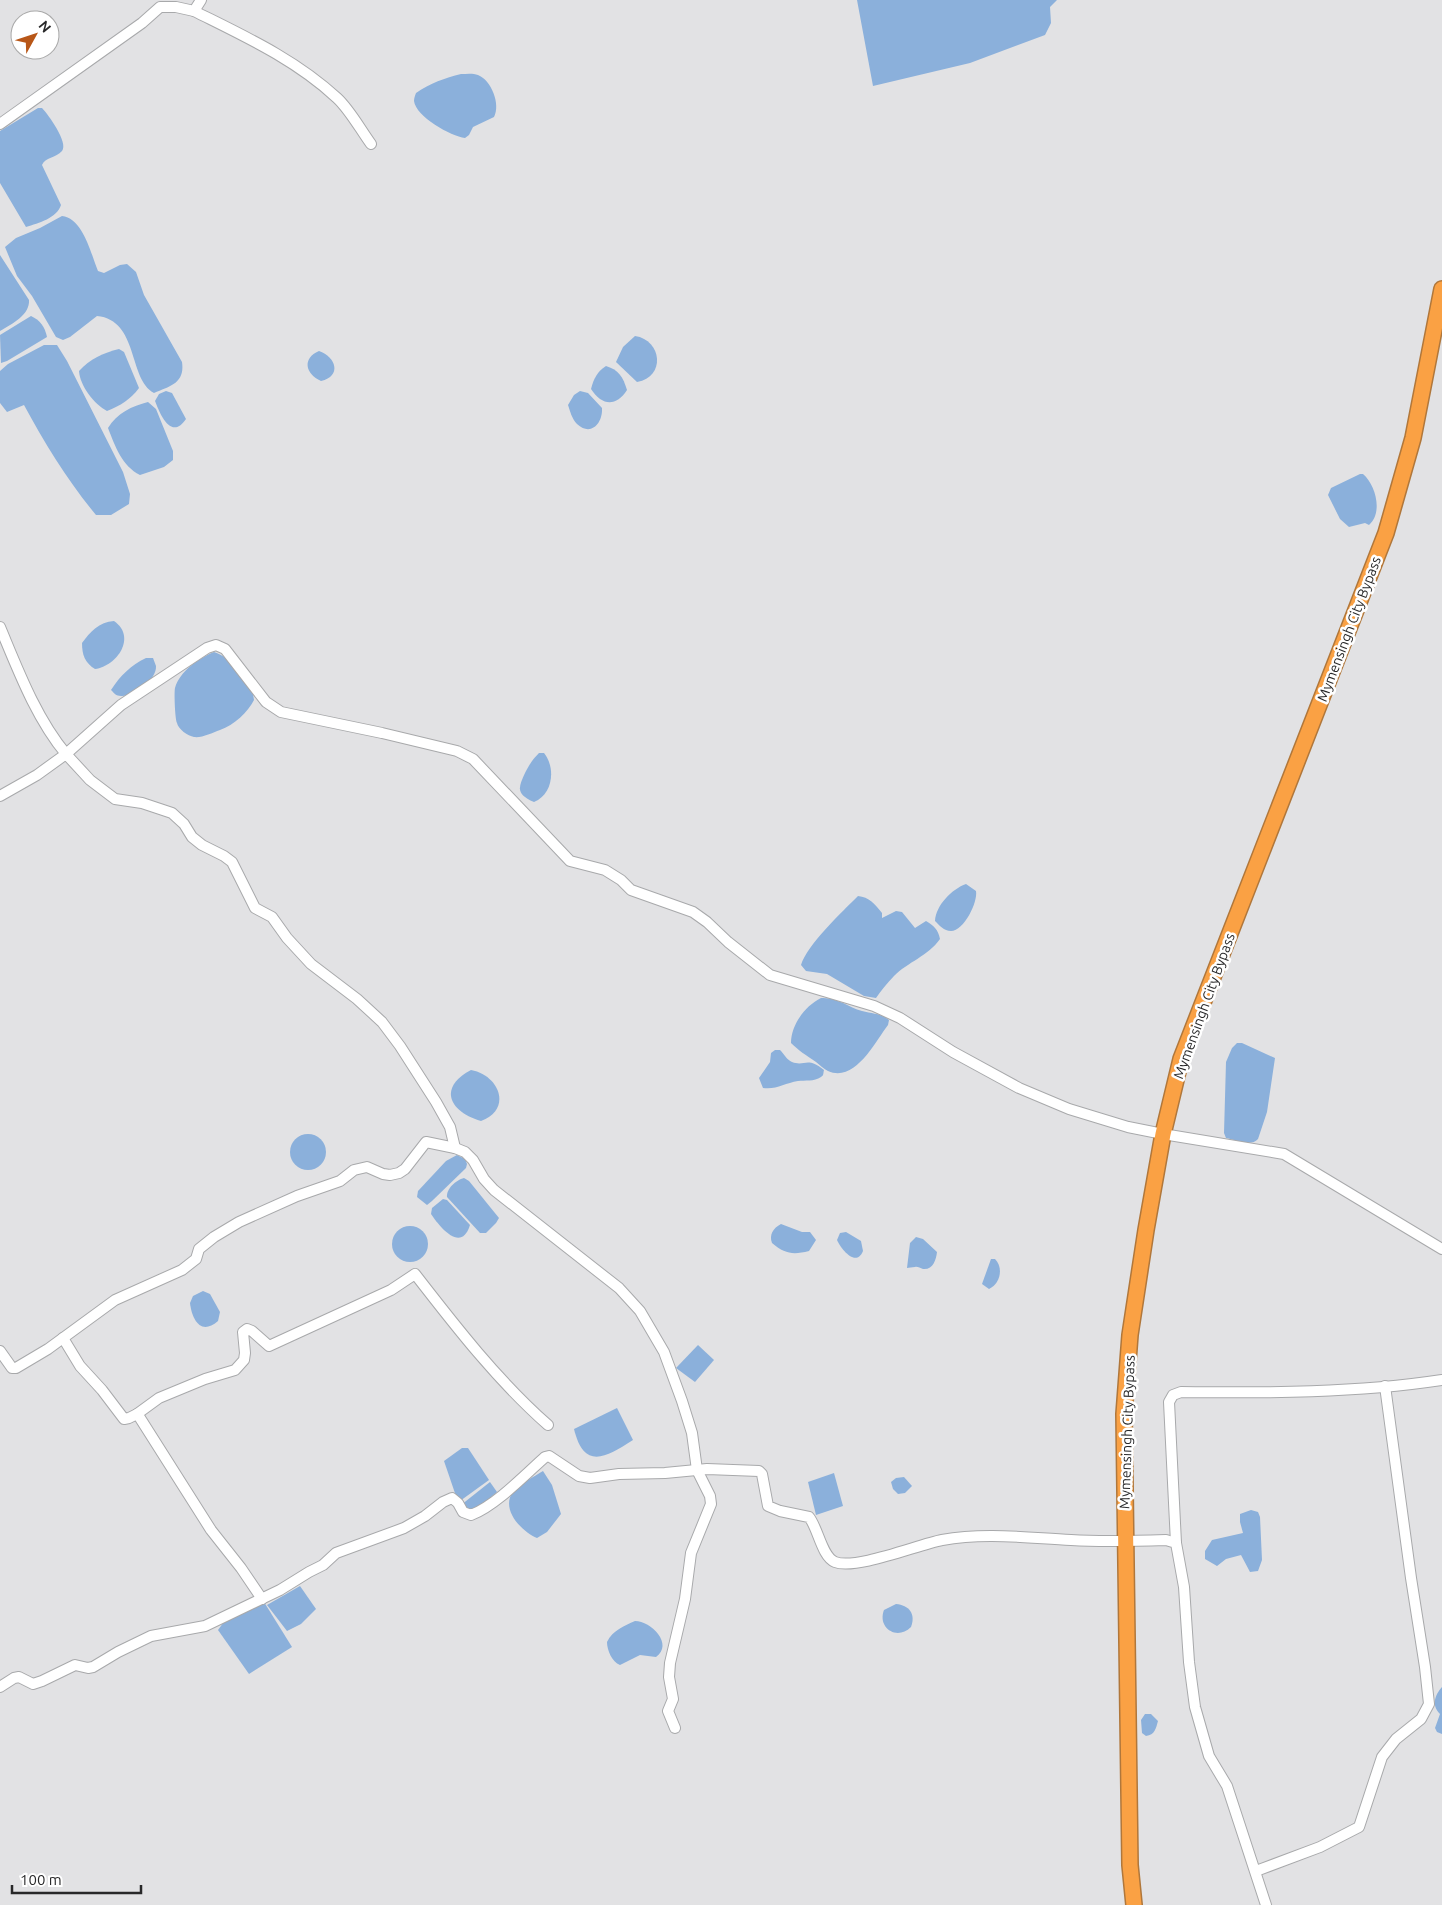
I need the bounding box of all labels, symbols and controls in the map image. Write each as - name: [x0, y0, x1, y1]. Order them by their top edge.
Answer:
- north arrow: [10, 10, 60, 60]
- text: N: [35, 17, 54, 36]
- street label: Mymensingh City Bypass: [1314, 554, 1384, 704]
- street label: Mymensingh City Bypass: [1170, 931, 1238, 1081]
- street label: Mymensingh City Bypass: [1116, 1355, 1138, 1509]
- scale bar: [12, 1862, 141, 1894]
- text: 100 m: [20, 1871, 62, 1888]

